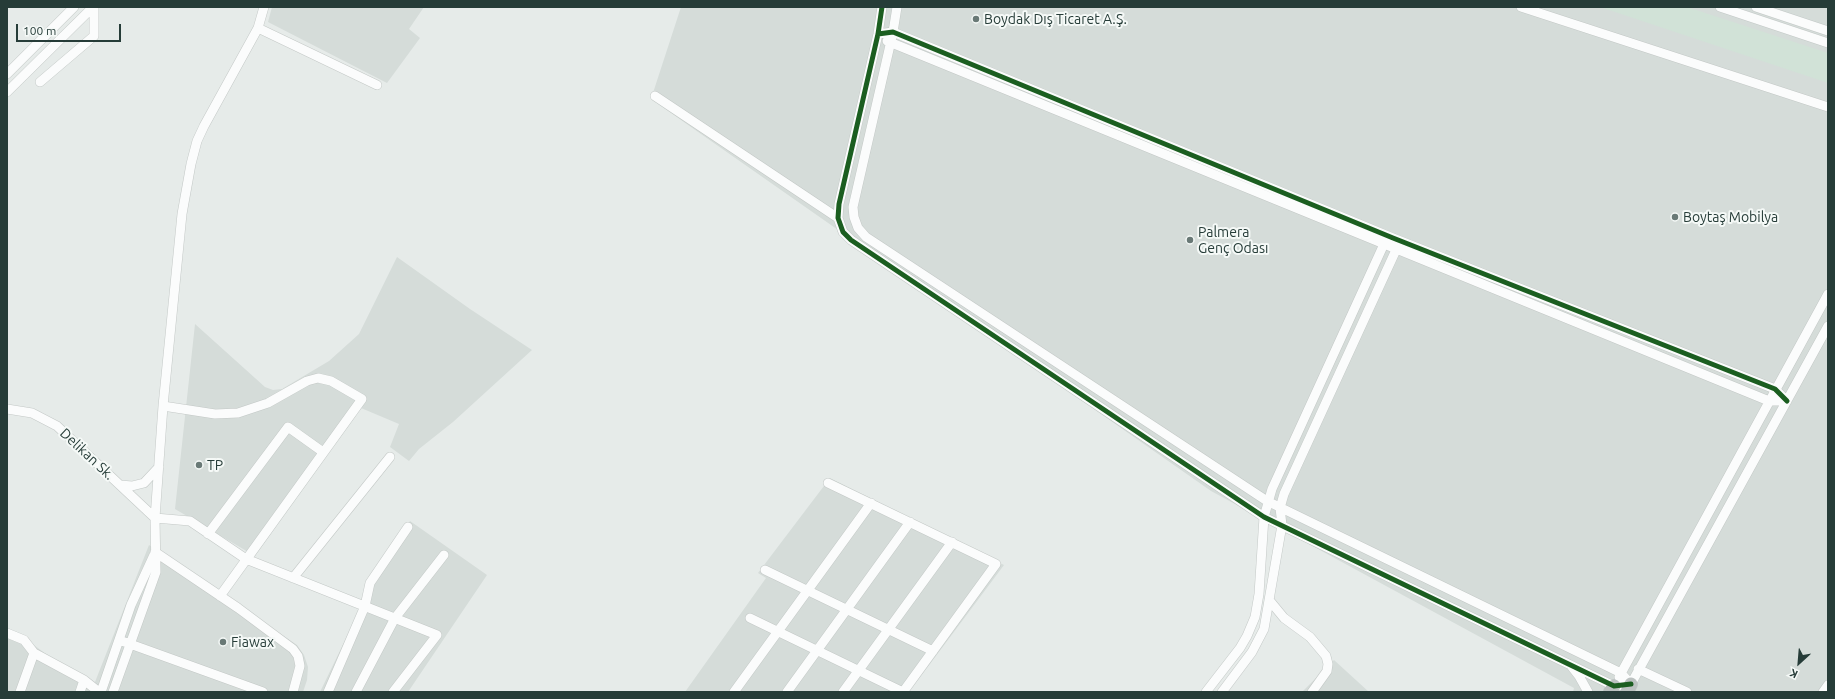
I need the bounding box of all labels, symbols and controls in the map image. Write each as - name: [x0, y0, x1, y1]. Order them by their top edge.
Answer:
- place label: Boydak Dış Ticaret A.Ş.: [984, 11, 1127, 27]
- marker: Boydak Dış Ticaret A.Ş.: [971, 14, 981, 24]
- scale bar: [18, 16, 123, 42]
- text: 100 m: [23, 24, 56, 37]
- place label: Boytaş Mobilya: [1683, 209, 1778, 225]
- marker: Boytaş Mobilya: [1670, 212, 1680, 222]
- place label: Palmera Genç Odası: [1198, 224, 1268, 256]
- marker: Palmera Genç Odası: [1185, 235, 1195, 245]
- street label: Delikan Sk.: [56, 425, 118, 483]
- place label: TP: [207, 457, 223, 473]
- marker: TP: [194, 460, 204, 470]
- place label: Fiawax: [231, 634, 274, 650]
- marker: Fiawax: [218, 637, 228, 647]
- north arrow: [1779, 643, 1819, 683]
- text: K: [1788, 667, 1800, 681]

